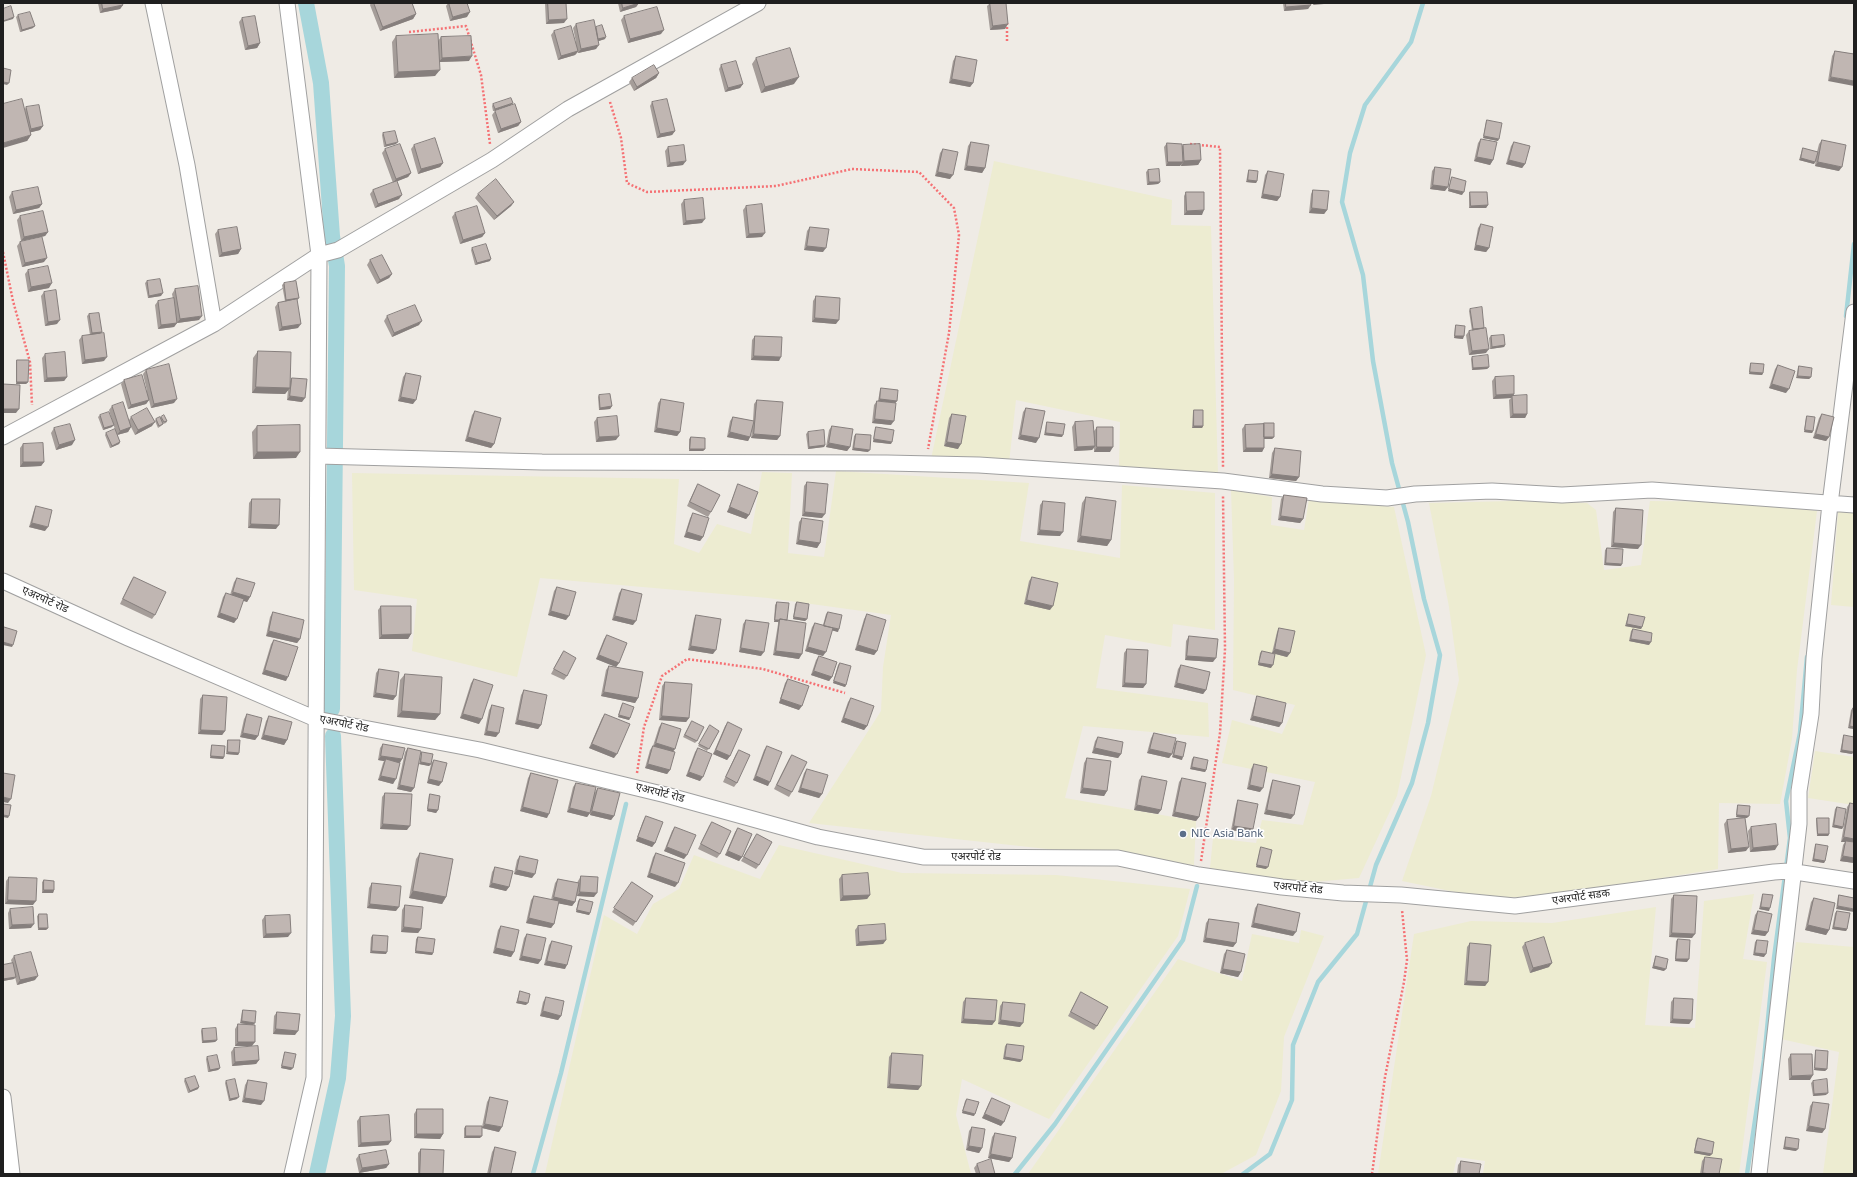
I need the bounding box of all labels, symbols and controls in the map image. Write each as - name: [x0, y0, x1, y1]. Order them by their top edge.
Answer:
- street label: एअरपोर्ट रोड: [20, 584, 70, 616]
- street label: एअरपोर्ट रोड: [318, 713, 370, 735]
- street label: एअरपोर्ट रोड: [634, 781, 686, 805]
- place label: NIC Asia Bank: [1191, 827, 1263, 841]
- marker: NIC Asia Bank: [1178, 829, 1188, 839]
- street label: एअरपोर्ट रोड: [951, 850, 1001, 864]
- street label: एअरपोर्ट रोड: [1273, 879, 1323, 897]
- street label: एअरपोर्ट सडक: [1551, 886, 1611, 908]

